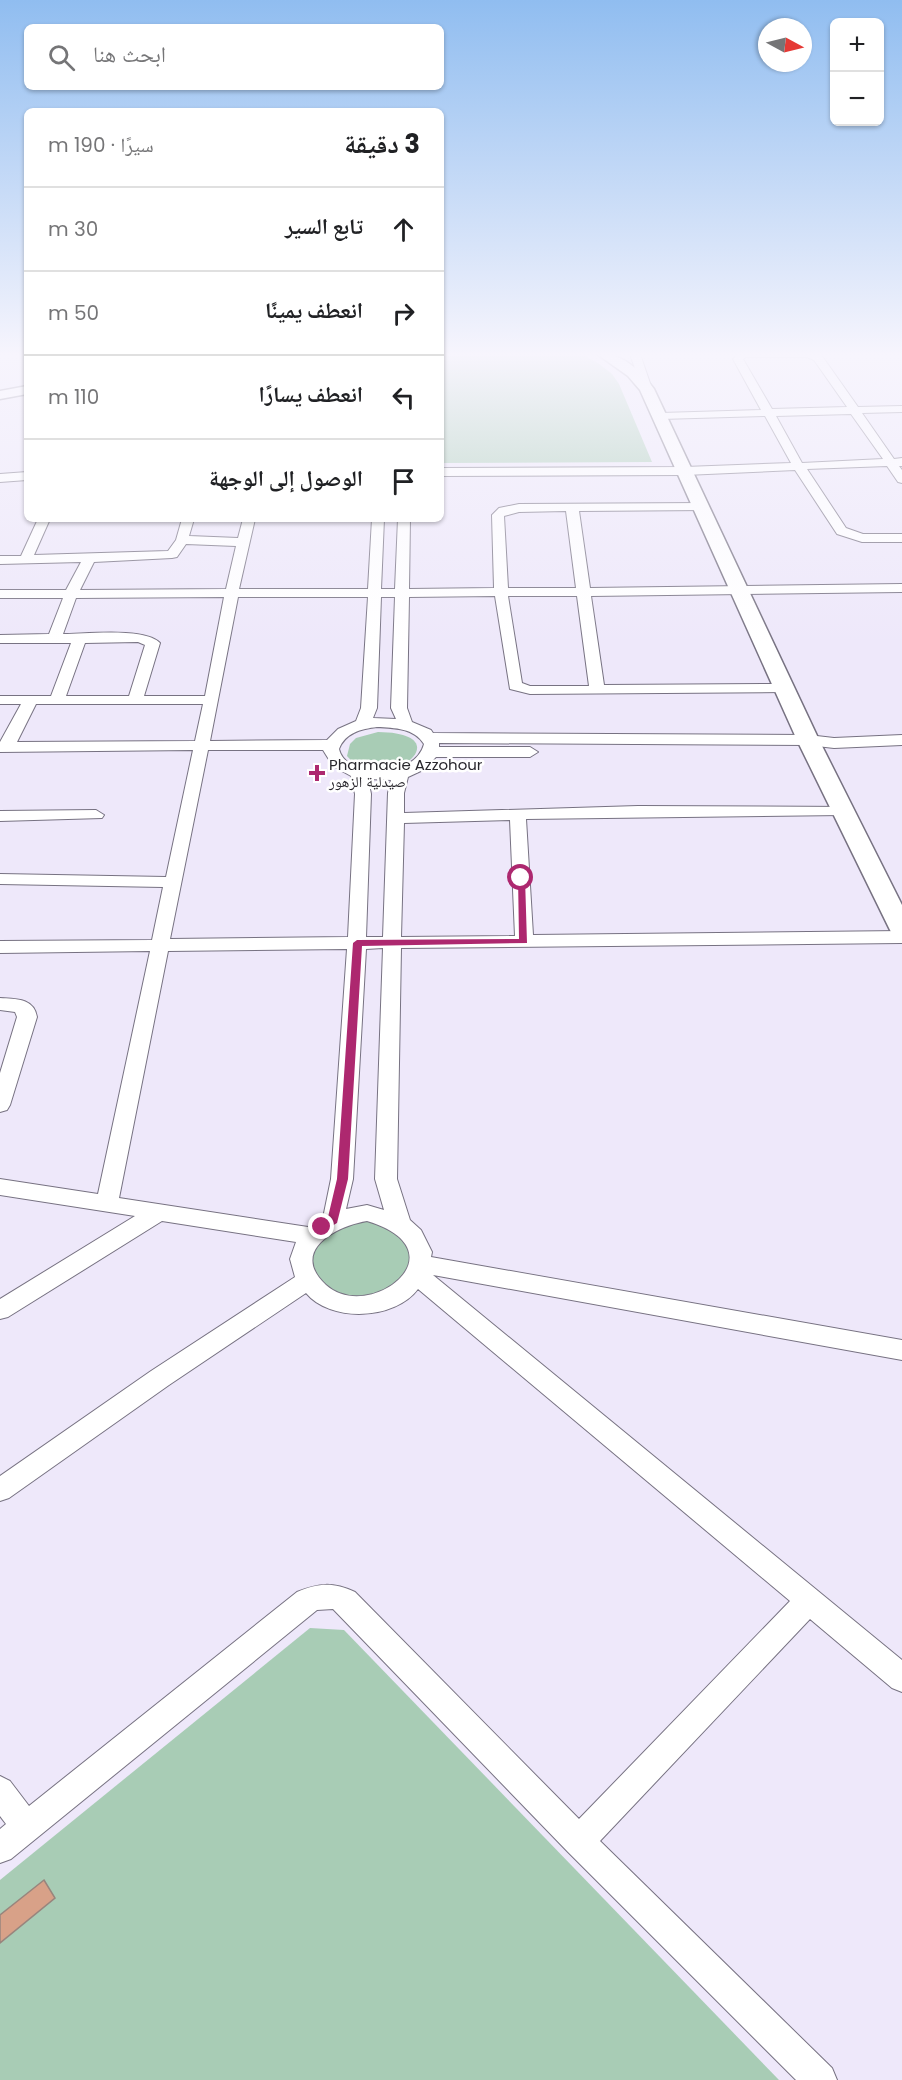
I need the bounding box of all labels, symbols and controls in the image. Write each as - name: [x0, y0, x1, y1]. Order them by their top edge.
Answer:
- north arrow: [758, 18, 812, 72]
- map controls: [830, 18, 884, 126]
- button: +: [830, 18, 884, 72]
- search box: [24, 24, 444, 90]
- text: ابحث هنا: [93, 39, 166, 70]
- icon: search: [45, 41, 78, 74]
- button: −: [830, 72, 884, 126]
- text: 3 دقيقة: [344, 126, 420, 162]
- text: سيرًا · 190 m: [48, 131, 154, 159]
- text: تابع السير: [285, 211, 363, 242]
- icon: ahead: [387, 213, 420, 246]
- text: 30 m: [48, 215, 98, 243]
- text: انعطف يمينًا: [265, 295, 363, 326]
- icon: right: [387, 297, 420, 330]
- text: 50 m: [48, 299, 99, 327]
- text: انعطف يسارًا: [259, 379, 363, 410]
- icon: left: [387, 381, 420, 414]
- text: 110 m: [48, 383, 99, 411]
- text: الوصول إلى الوجهة: [209, 463, 363, 494]
- icon: arrive: [387, 465, 420, 498]
- place label: Pharmacie Azzohour صيدلية الزهور: [328, 754, 483, 792]
- marker: Pharmacie Azzohour صيدلية الزهور: [310, 766, 324, 780]
- route start: [507, 864, 533, 890]
- route end: [308, 1213, 334, 1239]

